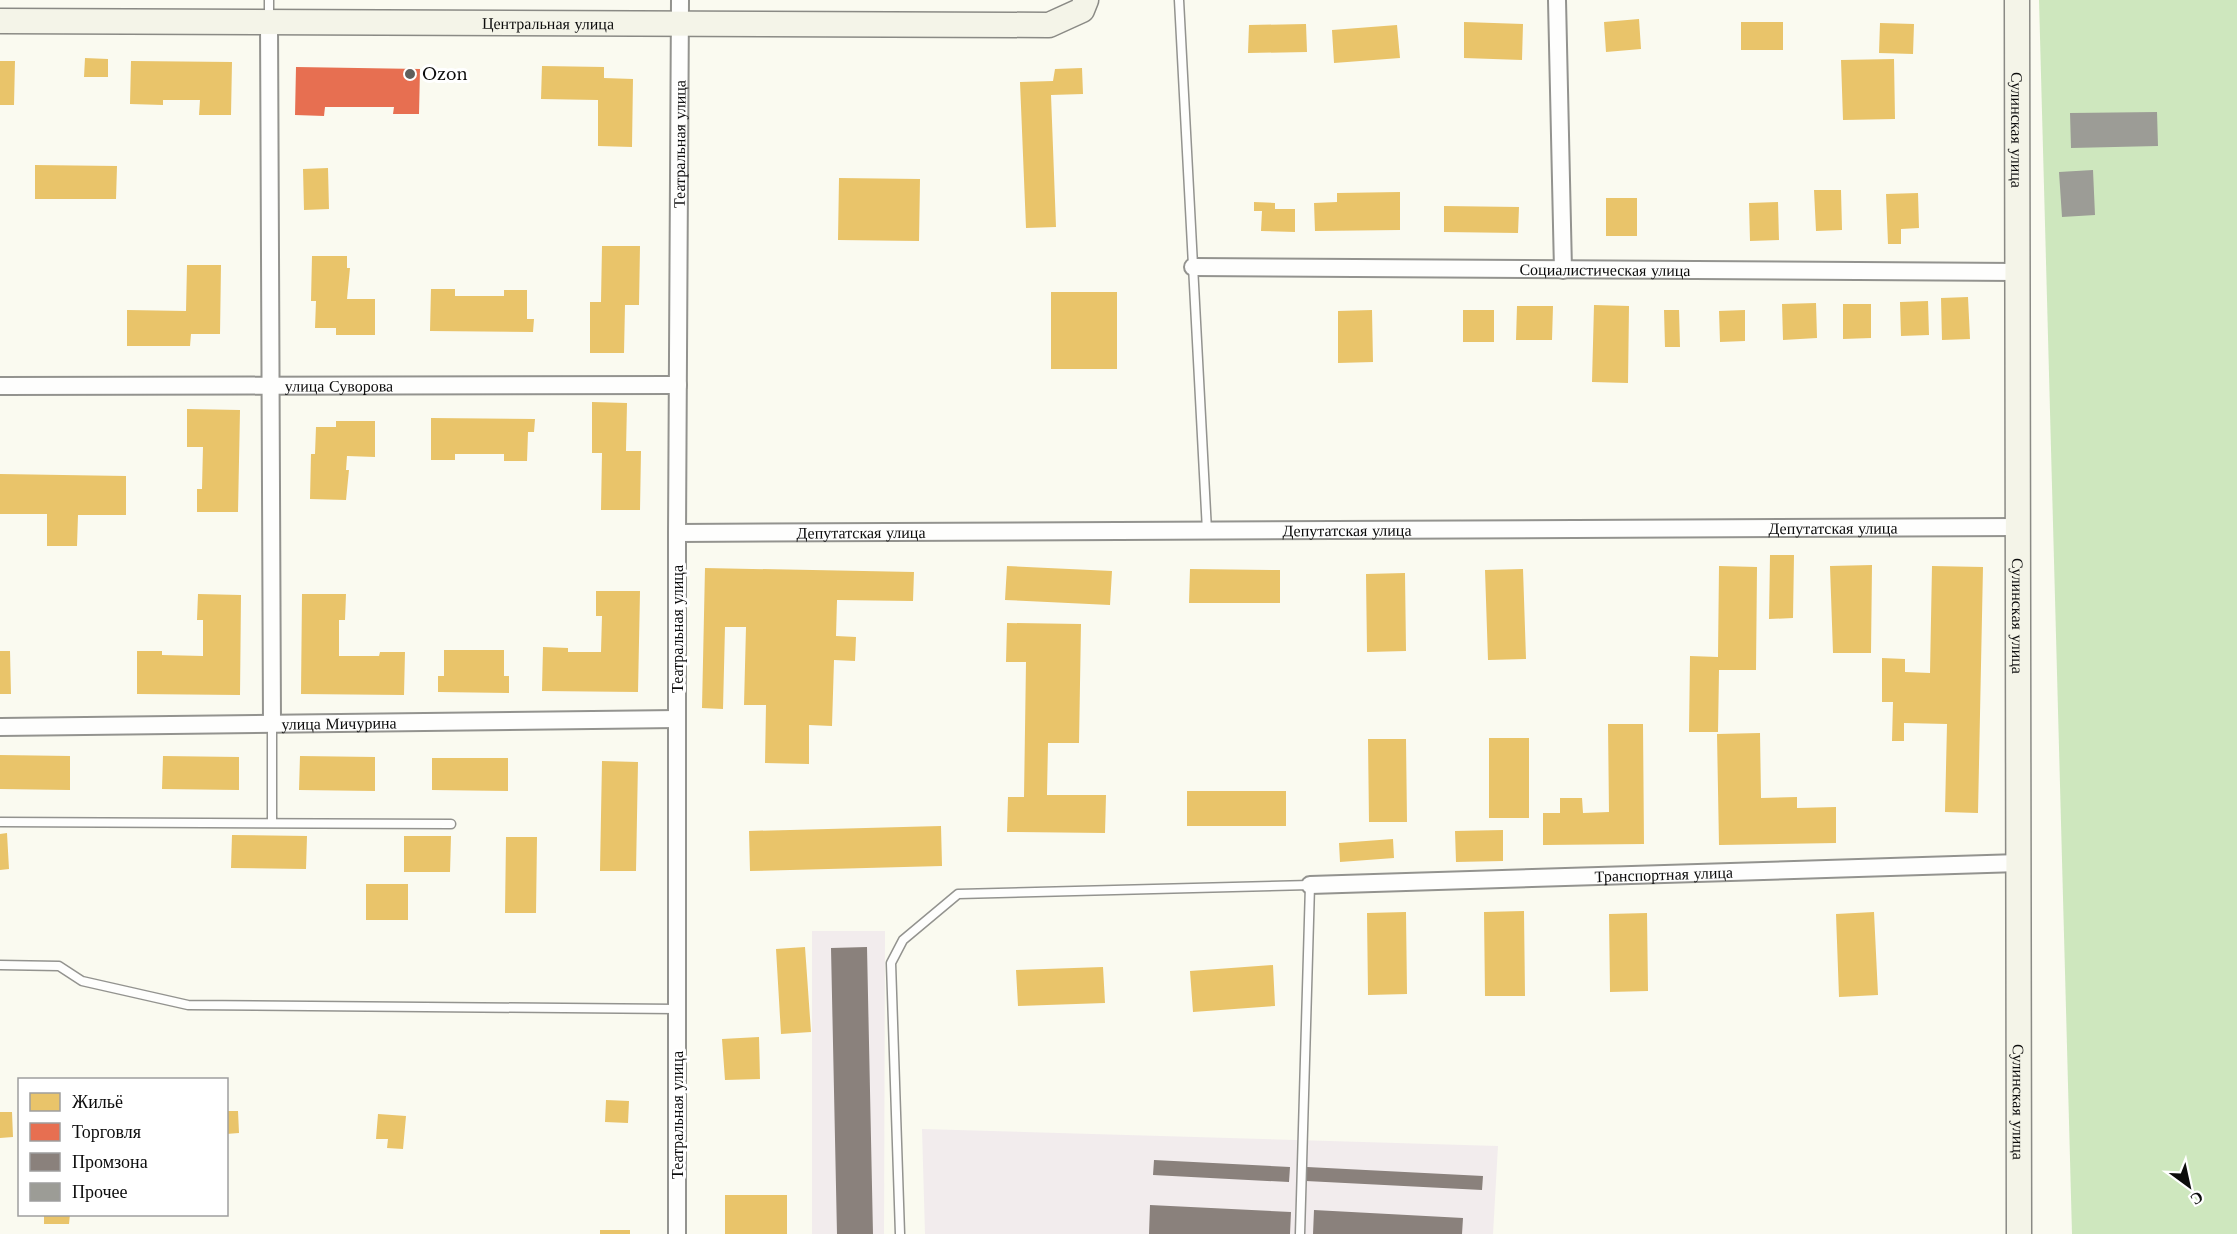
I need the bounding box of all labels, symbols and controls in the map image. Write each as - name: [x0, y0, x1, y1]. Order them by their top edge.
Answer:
- street label: Центральная улица: [482, 13, 614, 33]
- place label: Ozon: [422, 64, 467, 84]
- marker: Ozon: [403, 67, 417, 81]
- street label: Сулинская улица: [2007, 72, 2027, 188]
- street label: Театральная улица: [669, 80, 690, 208]
- street label: Социалистическая улица: [1519, 259, 1691, 280]
- street label: улица Суворова: [285, 375, 393, 396]
- street label: Депутатская улица: [1768, 518, 1898, 538]
- street label: Депутатская улица: [1282, 520, 1412, 540]
- street label: Депутатская улица: [796, 522, 926, 542]
- street label: Сулинская улица: [2008, 558, 2028, 674]
- street label: Театральная улица: [667, 565, 687, 693]
- street label: улица Мичурина: [281, 712, 397, 734]
- street label: Транспортная улица: [1594, 862, 1733, 886]
- street label: Сулинская улица: [2009, 1044, 2029, 1160]
- street label: Театральная улица: [667, 1051, 687, 1179]
- legend: [18, 1078, 228, 1216]
- text: Жильё: [72, 1091, 123, 1113]
- text: Торговля: [72, 1121, 141, 1143]
- text: Промзона: [72, 1151, 148, 1173]
- north arrow: [2159, 1156, 2219, 1216]
- text: Прочее: [72, 1181, 128, 1203]
- text: С: [2187, 1187, 2207, 1210]

